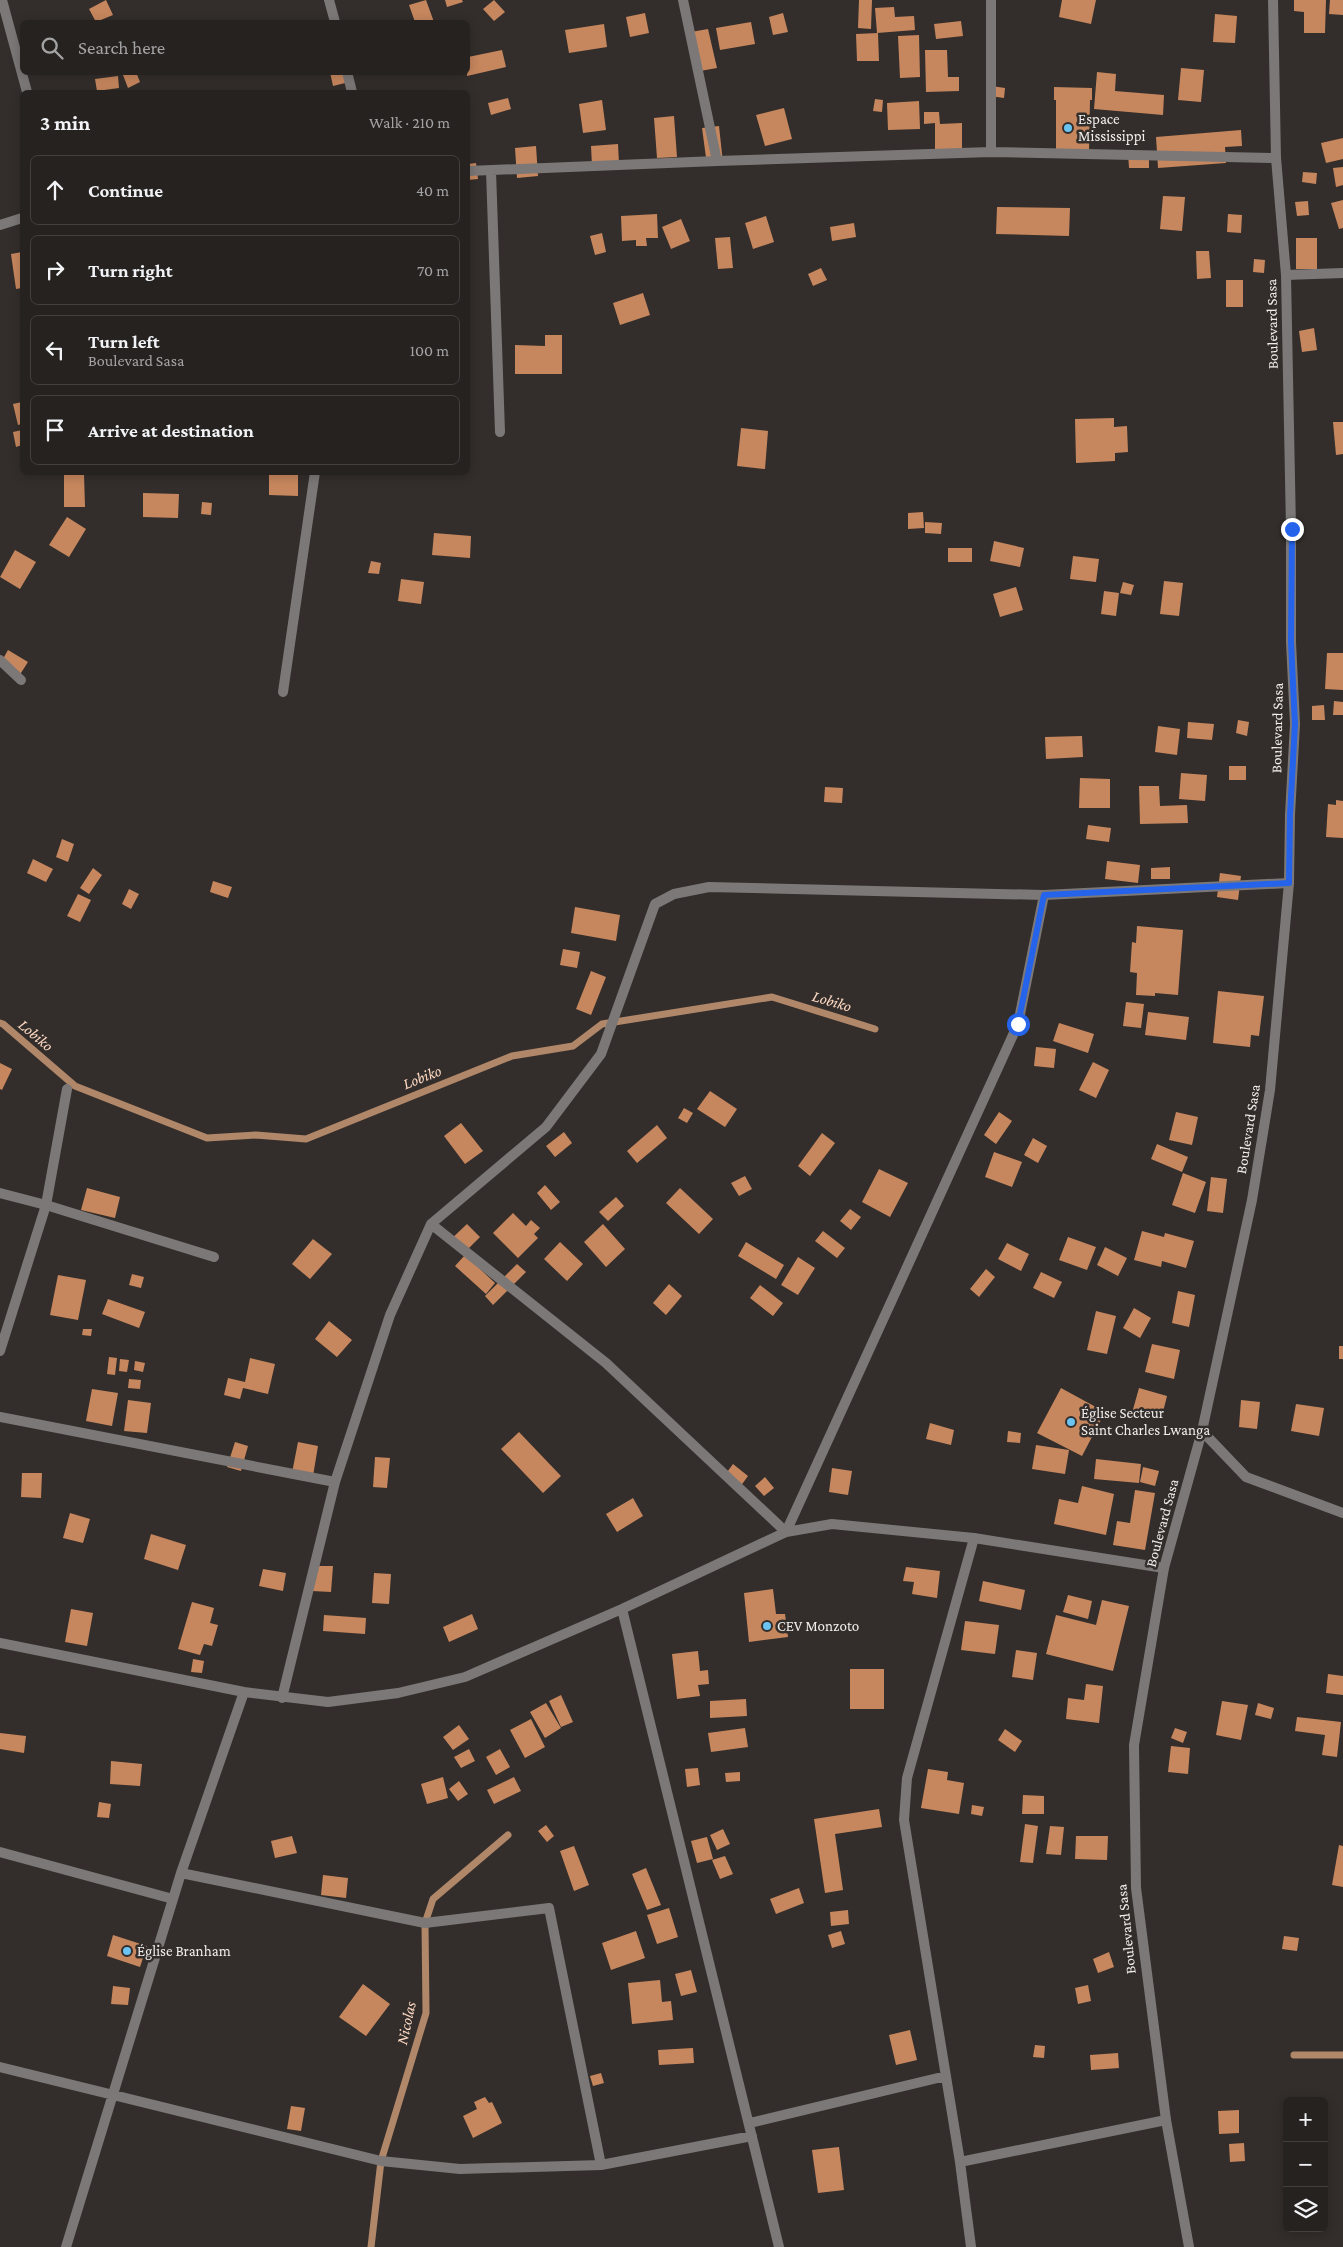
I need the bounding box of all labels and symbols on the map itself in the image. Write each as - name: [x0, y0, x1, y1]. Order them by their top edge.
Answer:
- place label: Espace Mississippi: [1078, 111, 1146, 145]
- marker: Espace Mississippi: [1062, 122, 1074, 134]
- street label: Boulevard Sasa: [1263, 279, 1281, 369]
- route end: [1281, 518, 1304, 541]
- street label: Boulevard Sasa: [1268, 683, 1286, 773]
- water label: Lobiko: [810, 987, 854, 1015]
- route start: [1007, 1013, 1030, 1036]
- water label: Lobiko: [15, 1016, 57, 1054]
- water label: Lobiko: [400, 1062, 444, 1092]
- street label: Boulevard Sasa: [1233, 1083, 1263, 1175]
- place label: Église Secteur Saint Charles Lwanga: [1081, 1405, 1210, 1439]
- marker: Église Secteur Saint Charles Lwanga: [1065, 1416, 1077, 1428]
- street label: Boulevard Sasa: [1143, 1477, 1181, 1569]
- place label: CEV Monzoto: [777, 1618, 859, 1634]
- marker: CEV Monzoto: [761, 1620, 773, 1632]
- street label: Boulevard Sasa: [1113, 1883, 1139, 1975]
- place label: Église Branham: [137, 1943, 231, 1960]
- marker: Église Branham: [121, 1945, 133, 1957]
- water label: Nicolas: [393, 2000, 419, 2046]

